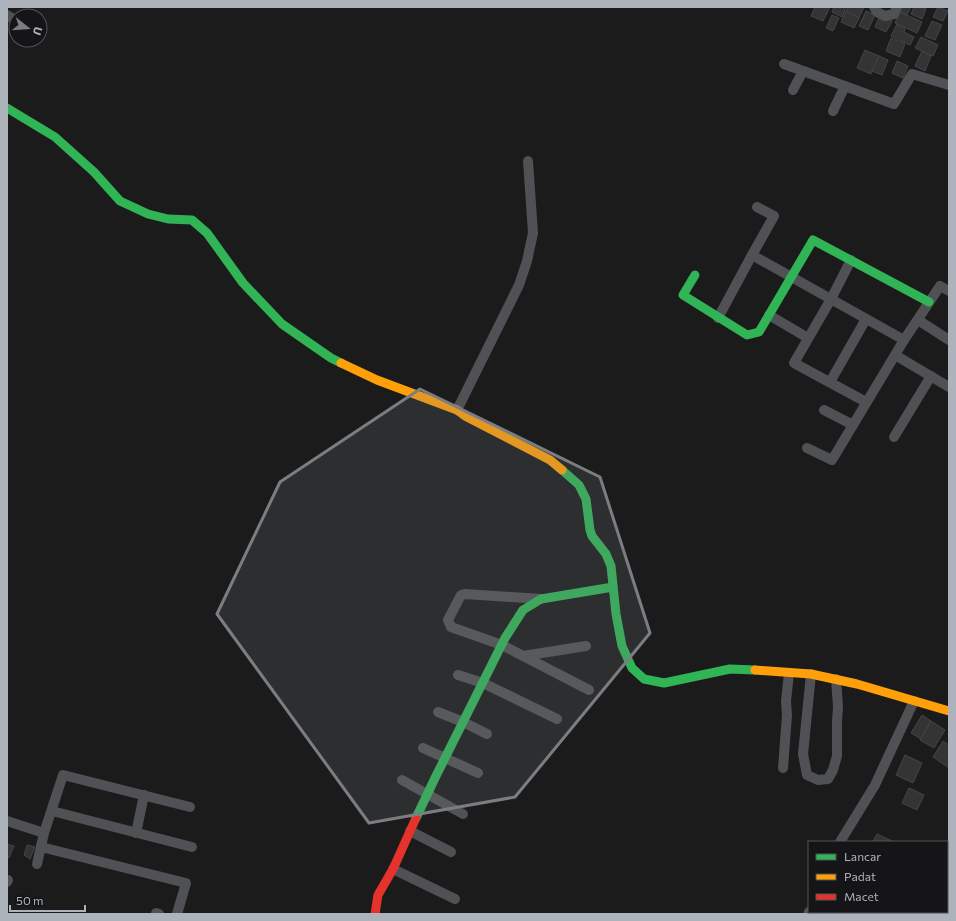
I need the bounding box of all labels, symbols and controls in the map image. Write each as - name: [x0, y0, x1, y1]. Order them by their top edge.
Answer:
- north arrow: [8, 8, 48, 48]
- text: U: [31, 25, 45, 37]
- legend: [808, 841, 948, 913]
- text: Lancar: [844, 849, 881, 863]
- text: Padat: [844, 869, 876, 883]
- scale bar: [10, 887, 85, 913]
- text: Macet: [844, 889, 879, 903]
- text: 50 m: [16, 893, 44, 907]

